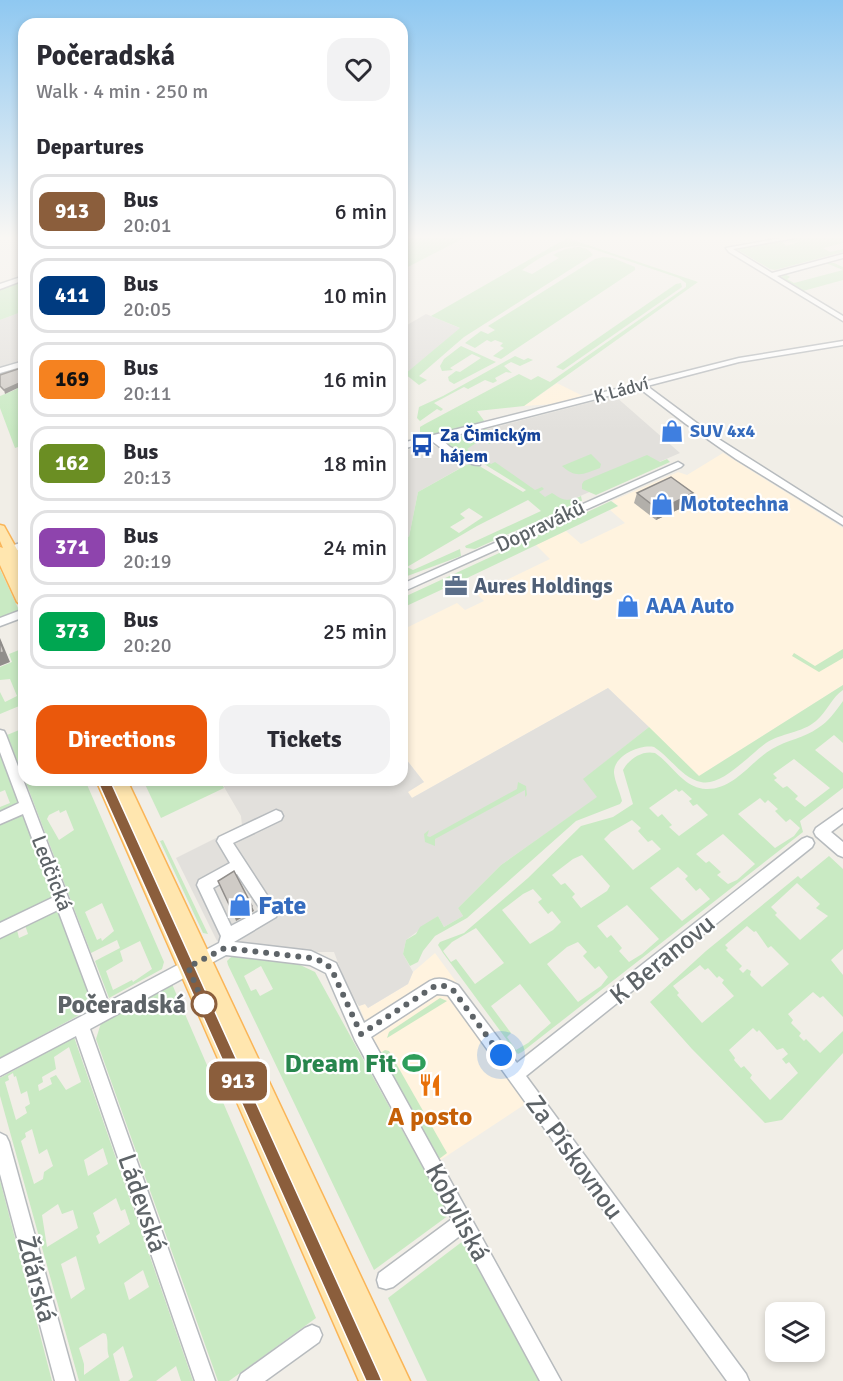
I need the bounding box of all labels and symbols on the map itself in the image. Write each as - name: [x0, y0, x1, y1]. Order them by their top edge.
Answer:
- street label: K Ládví: [591, 372, 651, 408]
- shop icon: SUV 4x4: [659, 418, 685, 444]
- place label: SUV 4x4: [690, 420, 755, 442]
- place label: Za Čimickým hájem: [440, 424, 541, 467]
- bus stop icon: Za Čimickým hájem: [409, 432, 435, 458]
- shop icon: Mototechna: [649, 491, 675, 517]
- place label: Mototechna: [680, 491, 789, 517]
- street label: Dopraváků: [491, 494, 589, 558]
- office icon: Aures Holdings: [443, 573, 469, 599]
- place label: Aures Holdings: [474, 573, 612, 599]
- shop icon: AAA Auto: [615, 593, 641, 619]
- place label: AAA Auto: [646, 593, 734, 619]
- street label: Ledčická: [26, 831, 78, 915]
- place label: Fate: [258, 890, 307, 922]
- shop icon: Fate: [227, 892, 253, 918]
- street label: K Beranovu: [604, 908, 722, 1012]
- place label: Počeradská: [57, 989, 186, 1021]
- marker: Počeradská: [191, 991, 217, 1017]
- your location: [486, 1040, 516, 1070]
- place label: Dream Fit: [284, 1048, 396, 1080]
- sports icon: Dream Fit: [401, 1050, 427, 1076]
- line badge: 913: [204, 1062, 272, 1100]
- restaurant icon: A posto: [417, 1072, 443, 1098]
- street label: Za Pískovnou: [518, 1089, 630, 1226]
- place label: A posto: [388, 1101, 472, 1133]
- street label: Ládevská: [110, 1150, 174, 1257]
- street label: Kobyliská: [418, 1158, 496, 1267]
- street label: Žďárská: [9, 1233, 63, 1326]

